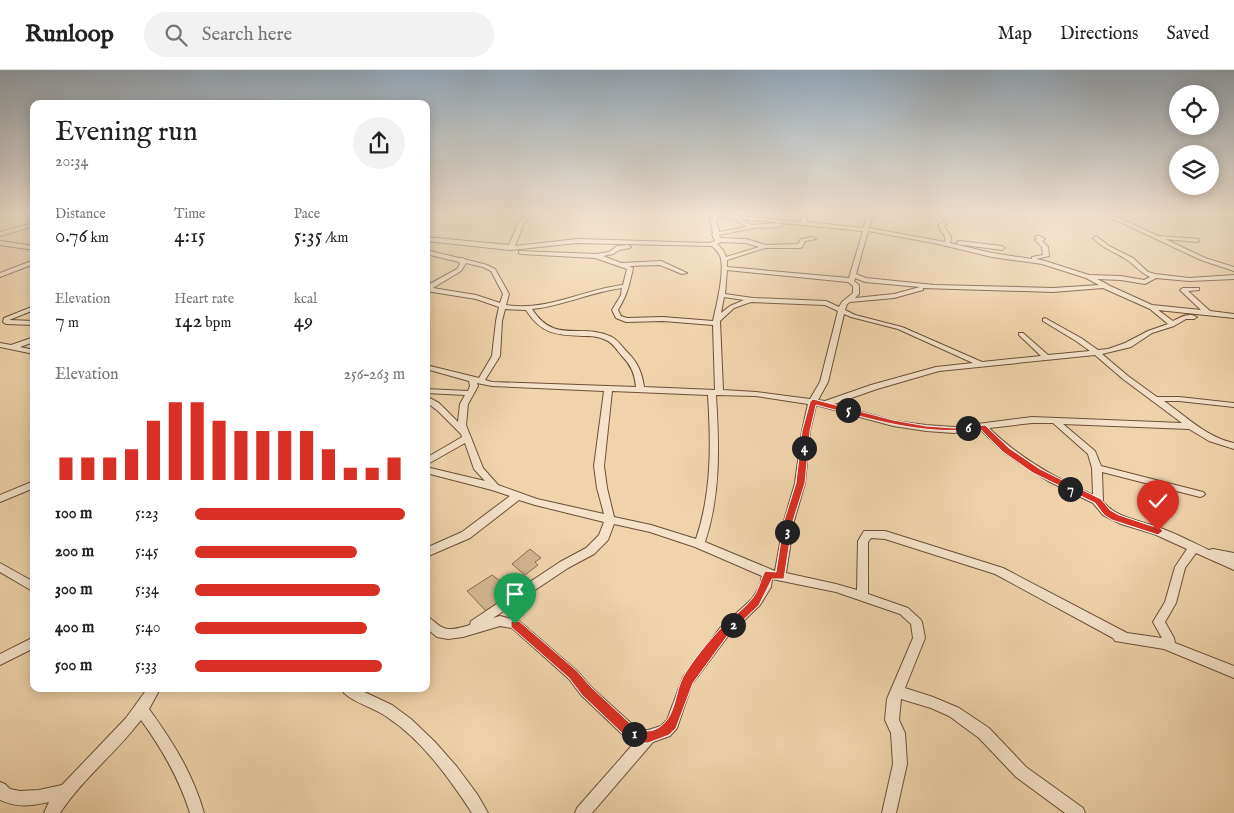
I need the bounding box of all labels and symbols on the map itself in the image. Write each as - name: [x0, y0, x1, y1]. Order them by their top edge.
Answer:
- pin: 5: [836, 398, 860, 422]
- pin: 6: [956, 416, 980, 440]
- pin: 4: [792, 436, 816, 460]
- pin: 7: [1058, 476, 1082, 502]
- pin: [1137, 480, 1179, 531]
- pin: 3: [774, 520, 800, 544]
- pin: [494, 573, 536, 624]
- pin: 2: [720, 612, 746, 638]
- pin: 1: [622, 722, 646, 746]

